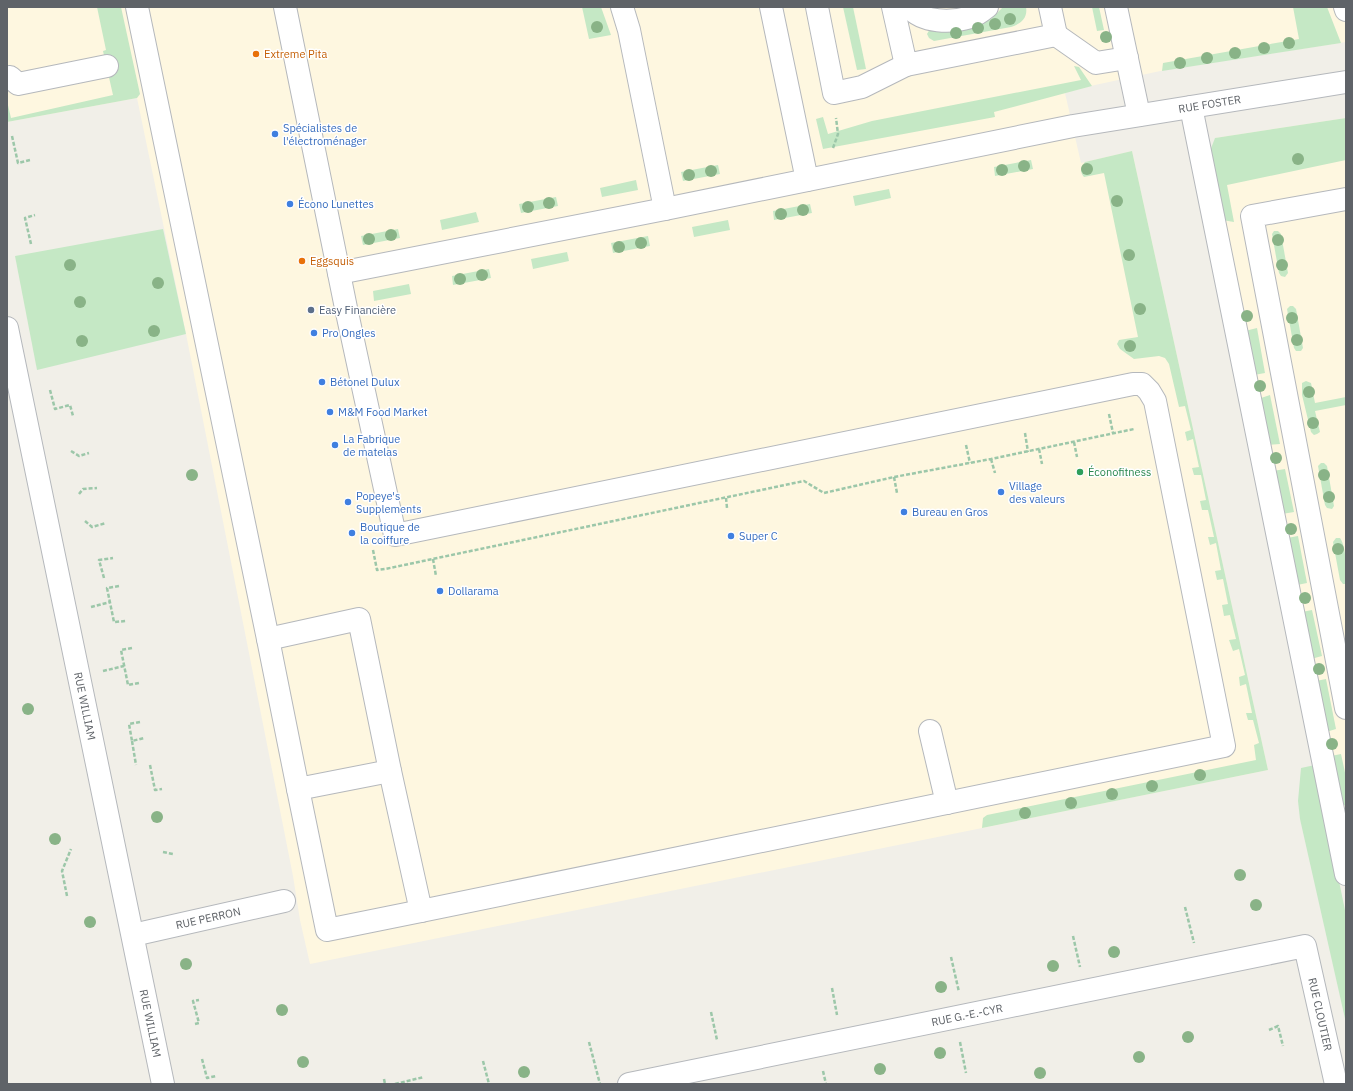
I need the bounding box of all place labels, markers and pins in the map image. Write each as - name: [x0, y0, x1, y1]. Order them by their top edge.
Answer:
- place label: Extreme Pita: [264, 47, 327, 61]
- marker: Extreme Pita: [251, 49, 261, 59]
- place label: Spécialistes de l'électroménager: [283, 121, 367, 148]
- marker: Spécialistes de l'électroménager: [270, 129, 280, 139]
- place label: Écono Lunettes: [298, 197, 374, 211]
- marker: Écono Lunettes: [285, 199, 295, 209]
- place label: Eggsquis: [310, 254, 354, 268]
- marker: Eggsquis: [297, 256, 307, 266]
- place label: Easy Financière: [319, 303, 396, 317]
- marker: Easy Financière: [306, 305, 316, 315]
- place label: Pro Ongles: [322, 326, 376, 340]
- marker: Pro Ongles: [309, 328, 319, 338]
- place label: Bétonel Dulux: [330, 375, 400, 389]
- marker: Bétonel Dulux: [317, 377, 327, 387]
- place label: M&M Food Market: [338, 405, 428, 419]
- marker: M&M Food Market: [325, 407, 335, 417]
- place label: La Fabrique de matelas: [343, 432, 400, 459]
- marker: La Fabrique de matelas: [330, 440, 340, 450]
- place label: Éconofitness: [1088, 465, 1151, 479]
- marker: Éconofitness: [1075, 467, 1085, 477]
- place label: Village des valeurs: [1009, 479, 1065, 506]
- marker: Village des valeurs: [996, 487, 1006, 497]
- place label: Popeye's Supplements: [356, 489, 422, 516]
- marker: Popeye's Supplements: [343, 497, 353, 507]
- place label: Bureau en Gros: [912, 505, 988, 519]
- marker: Bureau en Gros: [899, 507, 909, 517]
- place label: Boutique de la coiffure: [360, 520, 420, 547]
- marker: Boutique de la coiffure: [347, 528, 357, 538]
- place label: Super C: [739, 529, 778, 543]
- marker: Super C: [726, 531, 736, 541]
- place label: Dollarama: [448, 584, 499, 598]
- marker: Dollarama: [435, 586, 445, 596]

